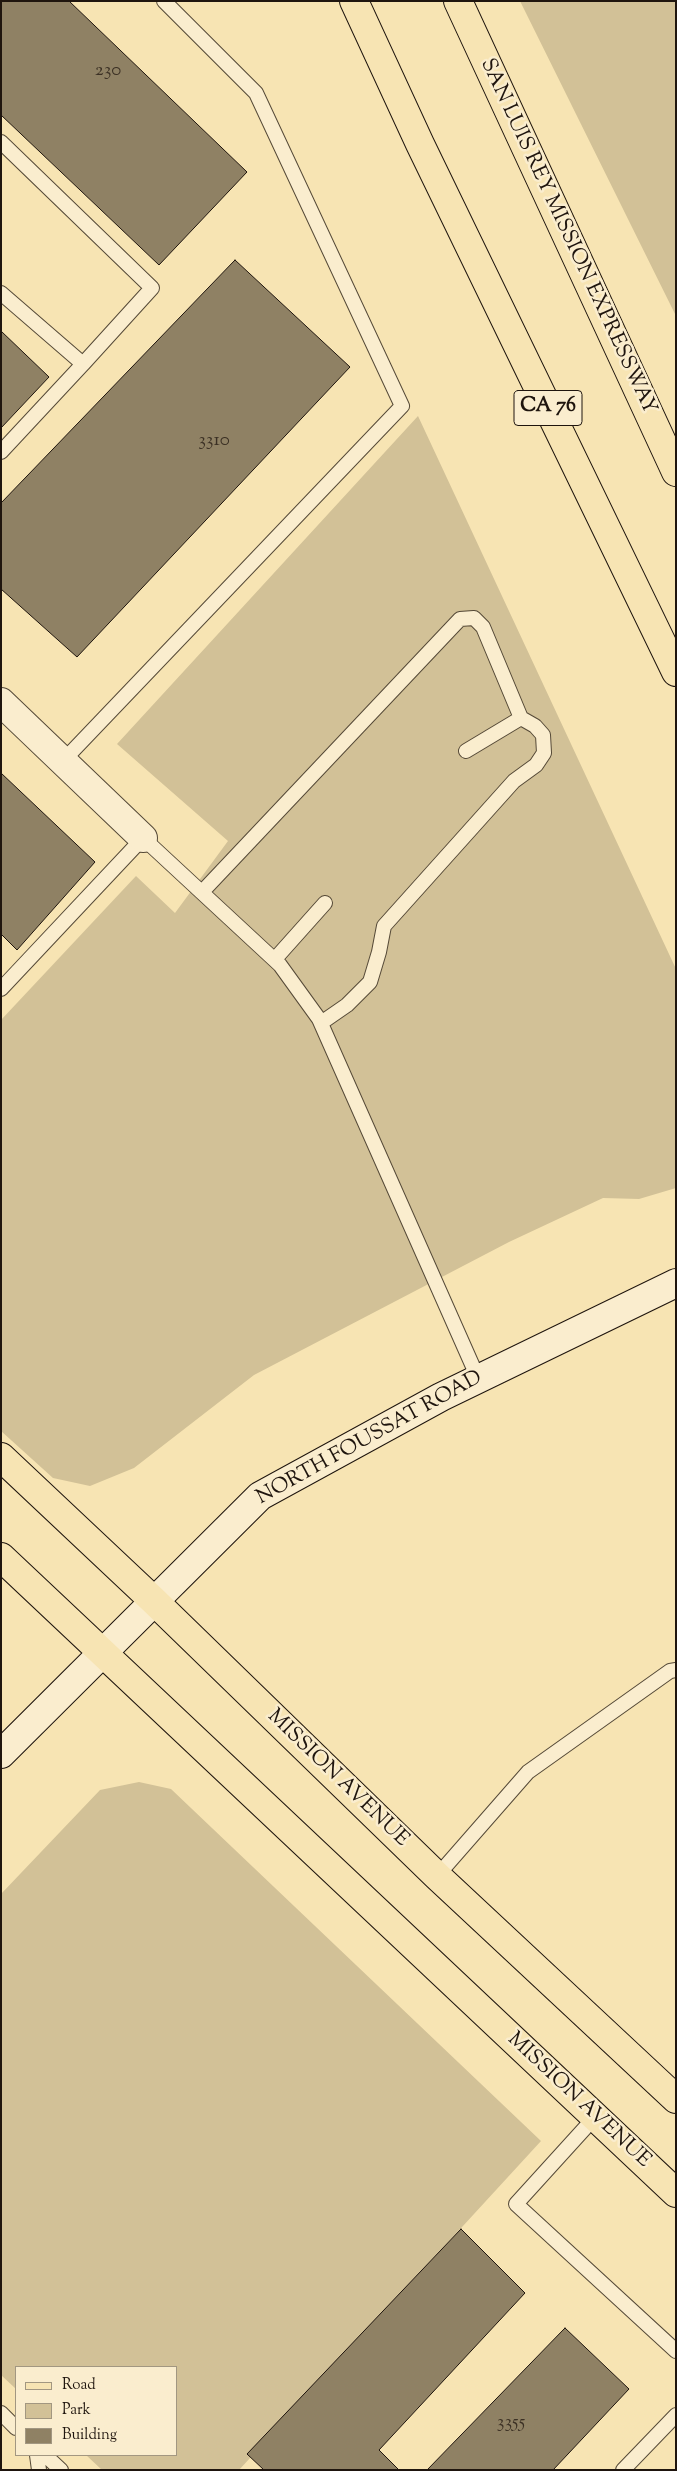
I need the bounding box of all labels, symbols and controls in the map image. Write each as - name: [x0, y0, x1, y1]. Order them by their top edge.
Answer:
- street label: SAN LUIS REY MISSION EXPRESSWAY: [473, 55, 661, 419]
- house number: 230: [95, 61, 121, 83]
- road number: CA 76: [514, 390, 582, 426]
- house number: 3310: [198, 431, 230, 453]
- street label: NORTH FOUSSAT ROAD: [253, 1366, 487, 1512]
- street label: MISSION AVENUE: [261, 1705, 413, 1853]
- street label: MISSION AVENUE: [501, 2028, 655, 2174]
- legend: [15, 2366, 178, 2456]
- text: Road: [62, 2375, 96, 2396]
- text: Park: [62, 2400, 91, 2421]
- house number: 3355: [497, 2413, 525, 2435]
- text: Building: [62, 2425, 117, 2446]

